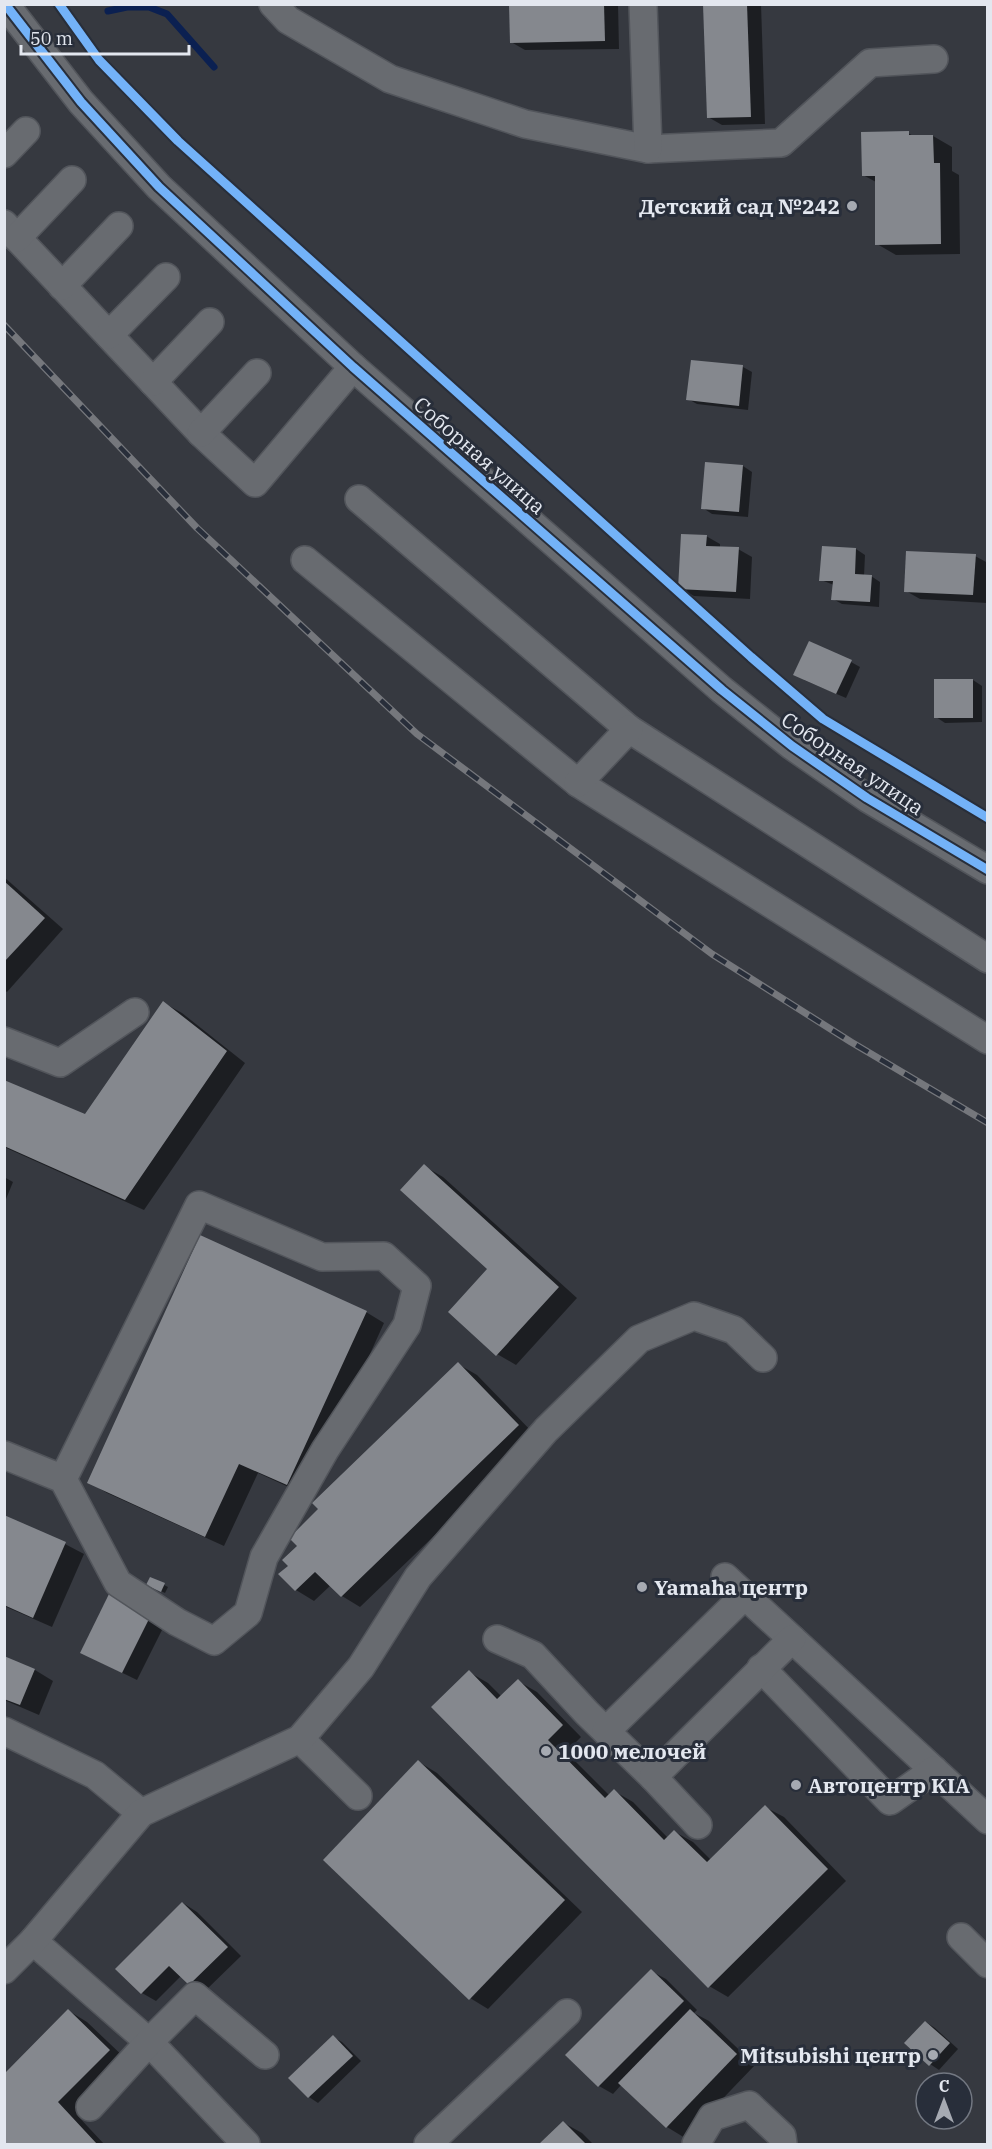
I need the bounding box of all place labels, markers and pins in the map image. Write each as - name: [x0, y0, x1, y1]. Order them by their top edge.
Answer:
- place label: Детский сад №242: [639, 192, 840, 220]
- marker: Детский сад №242: [845, 199, 859, 213]
- place label: Yamaha центр: [654, 1573, 808, 1601]
- marker: Yamaha центр: [635, 1580, 649, 1594]
- place label: 1000 мелочей: [558, 1737, 706, 1765]
- marker: 1000 мелочей: [539, 1744, 553, 1758]
- place label: Автоцентр KIA: [808, 1771, 970, 1799]
- marker: Автоцентр KIA: [789, 1778, 803, 1792]
- place label: Mitsubishi центр: [740, 2041, 921, 2069]
- marker: Mitsubishi центр: [926, 2048, 940, 2062]

